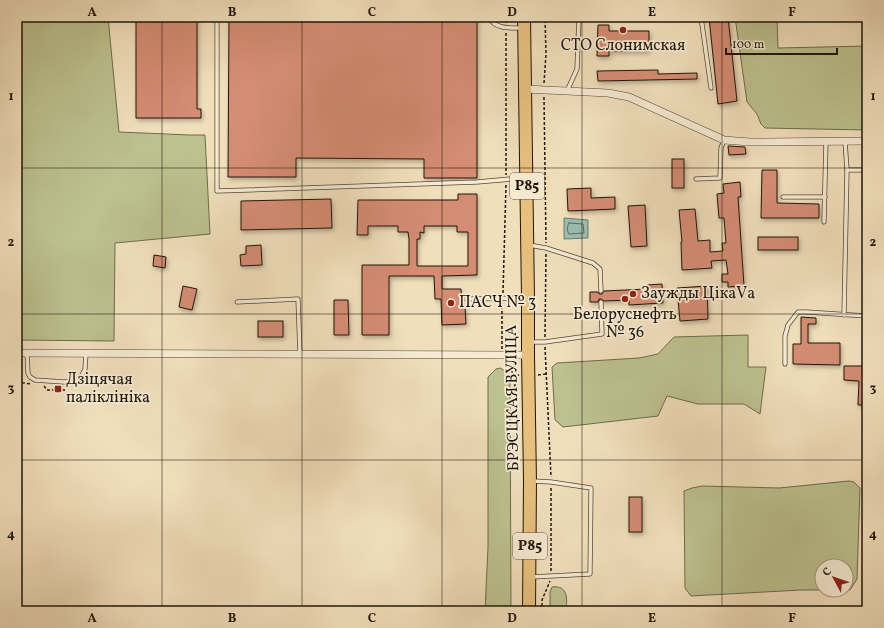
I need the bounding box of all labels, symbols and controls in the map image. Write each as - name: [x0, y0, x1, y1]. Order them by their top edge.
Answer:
- text: A: [87, 4, 97, 22]
- text: B: [228, 4, 237, 22]
- text: C: [368, 4, 376, 22]
- text: D: [507, 4, 517, 22]
- text: E: [648, 4, 656, 22]
- text: F: [788, 4, 796, 22]
- marker: СТО Слонимская: [618, 25, 628, 35]
- scale bar: [726, 30, 837, 56]
- place label: СТО Слонимская: [561, 35, 685, 57]
- text: 100 m: [732, 37, 765, 53]
- text: 1: [8, 88, 14, 106]
- text: 1: [870, 88, 876, 106]
- road number: Р85: [510, 173, 544, 199]
- text: 2: [8, 234, 15, 252]
- text: 2: [870, 234, 877, 252]
- place label: Заужды ЦікаVа: [641, 283, 755, 305]
- marker: Заужды ЦікаVа: [628, 289, 638, 299]
- place label: ПАСЧ № 3: [459, 292, 536, 314]
- marker: Белоруснефть № 36: [620, 294, 630, 304]
- marker: ПАСЧ № 3: [446, 298, 456, 308]
- place label: Белоруснефть № 36: [573, 304, 677, 344]
- street label: БРЭСЦКАЯ ВУЛІЦА: [501, 325, 525, 471]
- place label: Дзіцячая паліклініка: [66, 369, 150, 409]
- text: 3: [8, 380, 15, 398]
- text: 3: [870, 380, 877, 398]
- marker: Дзіцячая паліклініка: [53, 384, 63, 394]
- text: 4: [7, 526, 15, 544]
- text: 4: [869, 526, 877, 544]
- road number: Р85: [513, 533, 547, 559]
- north arrow: [814, 558, 854, 598]
- text: С: [819, 565, 836, 580]
- text: A: [87, 610, 97, 628]
- text: B: [228, 610, 237, 628]
- text: C: [368, 610, 376, 628]
- text: D: [507, 610, 517, 628]
- text: E: [648, 610, 656, 628]
- text: F: [788, 610, 796, 628]

